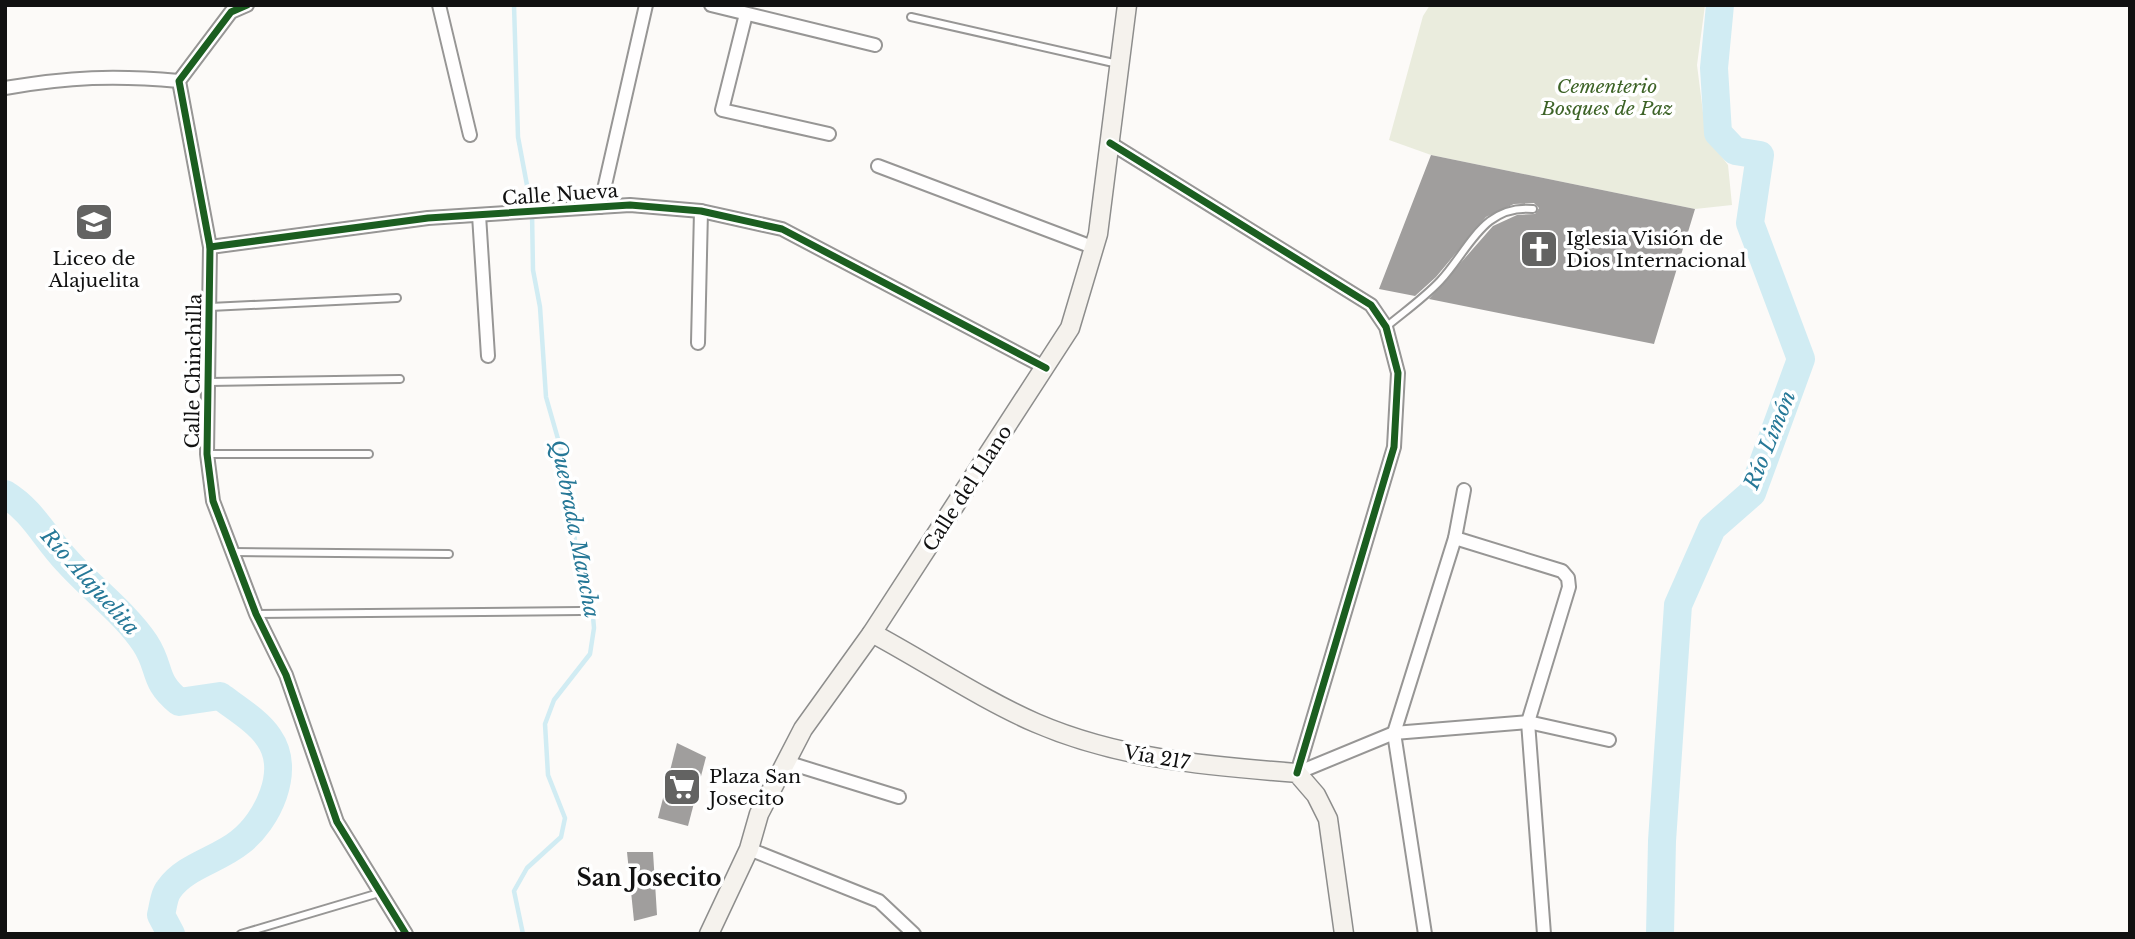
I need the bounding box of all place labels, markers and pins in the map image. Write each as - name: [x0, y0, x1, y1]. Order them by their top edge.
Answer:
- school or university icon: Liceo de Alajuelita: [73, 201, 115, 243]
- place label: Iglesia Visión de Dios Internacional: [1566, 227, 1746, 272]
- church icon: Iglesia Visión de Dios Internacional: [1518, 228, 1560, 270]
- place label: Liceo de Alajuelita: [47, 247, 140, 292]
- place label: Plaza San Josecito: [706, 765, 801, 810]
- supermarket icon: Plaza San Josecito: [661, 766, 703, 808]

